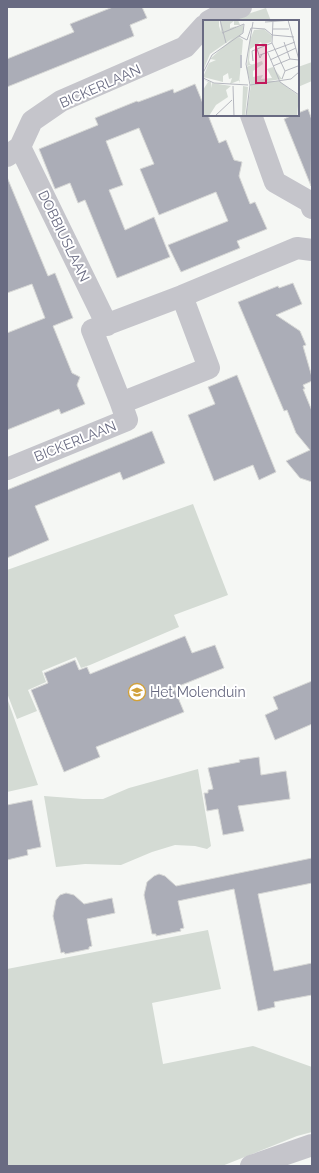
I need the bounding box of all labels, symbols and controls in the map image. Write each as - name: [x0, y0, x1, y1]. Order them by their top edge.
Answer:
- inset map: [203, 20, 299, 116]
- street label: BICKERLAAN: [57, 61, 143, 111]
- street label: DOBBIUSLAAN: [35, 188, 93, 284]
- street label: BICKERLAAN: [32, 417, 118, 465]
- school or university icon: Het Molenduin: [127, 682, 147, 702]
- place label: Het Molenduin: [150, 684, 246, 700]

